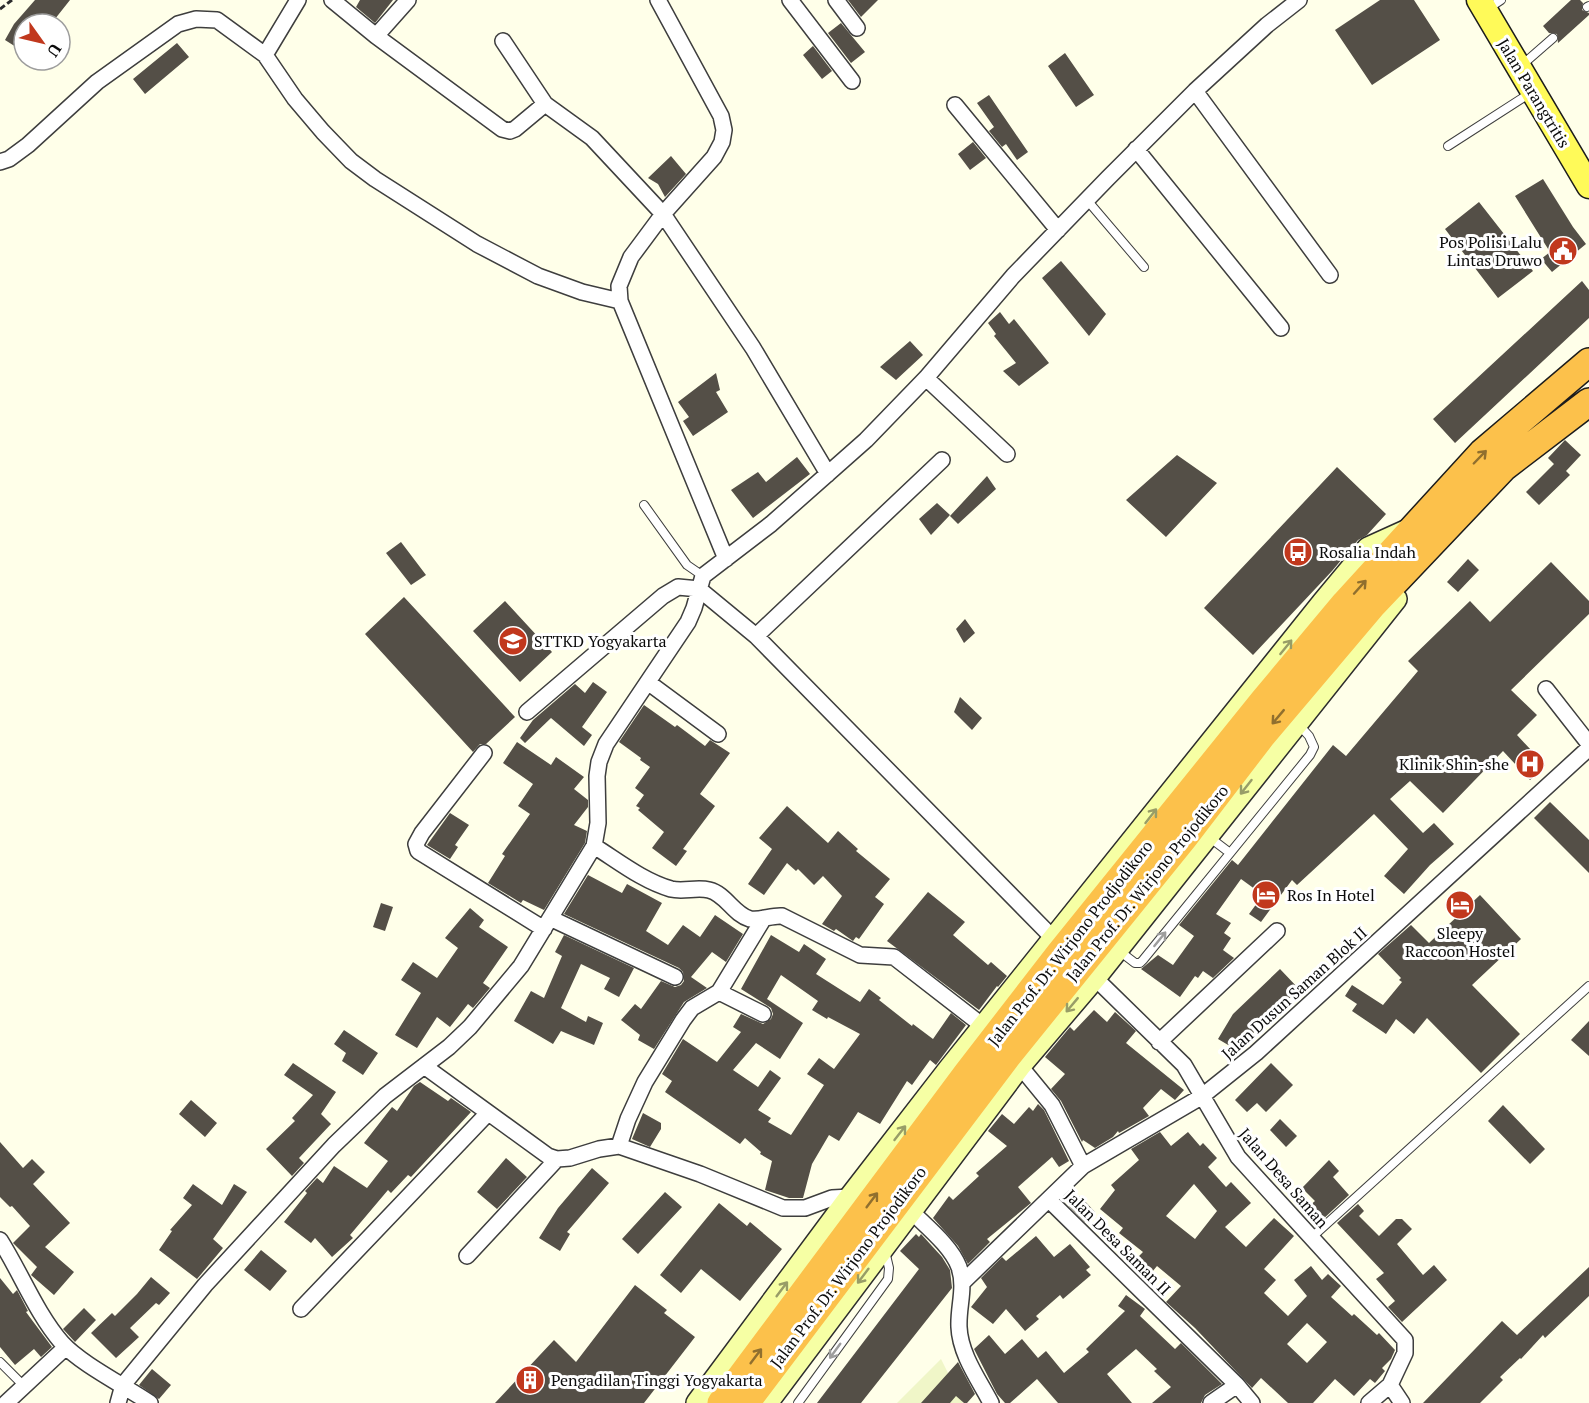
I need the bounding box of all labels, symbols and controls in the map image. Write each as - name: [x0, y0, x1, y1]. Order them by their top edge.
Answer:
- north arrow: [12, 12, 72, 72]
- street label: Jalan Parangtritis: [1493, 34, 1575, 152]
- text: U: [42, 39, 67, 62]
- place label: Pos Polisi Lalu Lintas Druwo: [1439, 231, 1542, 271]
- public building icon: Pos Polisi Lalu Lintas Druwo: [1547, 235, 1579, 267]
- one-way arrow: [1472, 449, 1487, 464]
- bus stop icon: Rosalia Indah: [1282, 536, 1314, 568]
- place label: Rosalia Indah: [1319, 541, 1416, 563]
- one-way arrow: [1353, 579, 1366, 595]
- school or university icon: STTKD Yogyakarta: [497, 625, 529, 657]
- place label: STTKD Yogyakarta: [534, 630, 667, 652]
- one-way arrow: [1279, 640, 1293, 655]
- one-way arrow: [1272, 709, 1285, 725]
- hospital icon: Klinik Shin-she: [1514, 748, 1546, 780]
- place label: Klinik Shin-she: [1399, 753, 1509, 775]
- one-way arrow: [1239, 779, 1252, 795]
- street label: Jalan Prof. Dr. Wirjono Projodikoro: [1061, 780, 1233, 986]
- one-way arrow: [1144, 808, 1157, 824]
- street label: Jalan Prof. Dr. Wirjono Prodjodikoro: [983, 835, 1157, 1051]
- hotel icon: Ros In Hotel: [1250, 879, 1282, 911]
- place label: Ros In Hotel: [1287, 884, 1375, 906]
- hotel icon: Sleepy Raccoon Hostel: [1444, 889, 1476, 921]
- street label: Jalan Dusun Saman Blok II: [1217, 922, 1371, 1064]
- place label: Sleepy Raccoon Hostel: [1405, 922, 1515, 962]
- one-way arrow: [1153, 931, 1166, 947]
- one-way arrow: [1065, 997, 1078, 1013]
- street label: Jalan Desa Saman: [1234, 1123, 1334, 1233]
- one-way arrow: [893, 1126, 906, 1142]
- street label: Jalan Prof. Dr. Wirjono Projodikoro: [765, 1162, 931, 1372]
- street label: Jalan Desa Saman II: [1060, 1184, 1176, 1300]
- one-way arrow: [866, 1192, 879, 1208]
- one-way arrow: [856, 1267, 869, 1283]
- one-way arrow: [776, 1281, 788, 1297]
- one-way arrow: [829, 1342, 842, 1358]
- one-way arrow: [749, 1348, 762, 1364]
- building icon: Pengadilan Tinggi Yogyakarta: [514, 1364, 546, 1396]
- place label: Pengadilan Tinggi Yogyakarta: [551, 1369, 763, 1391]

